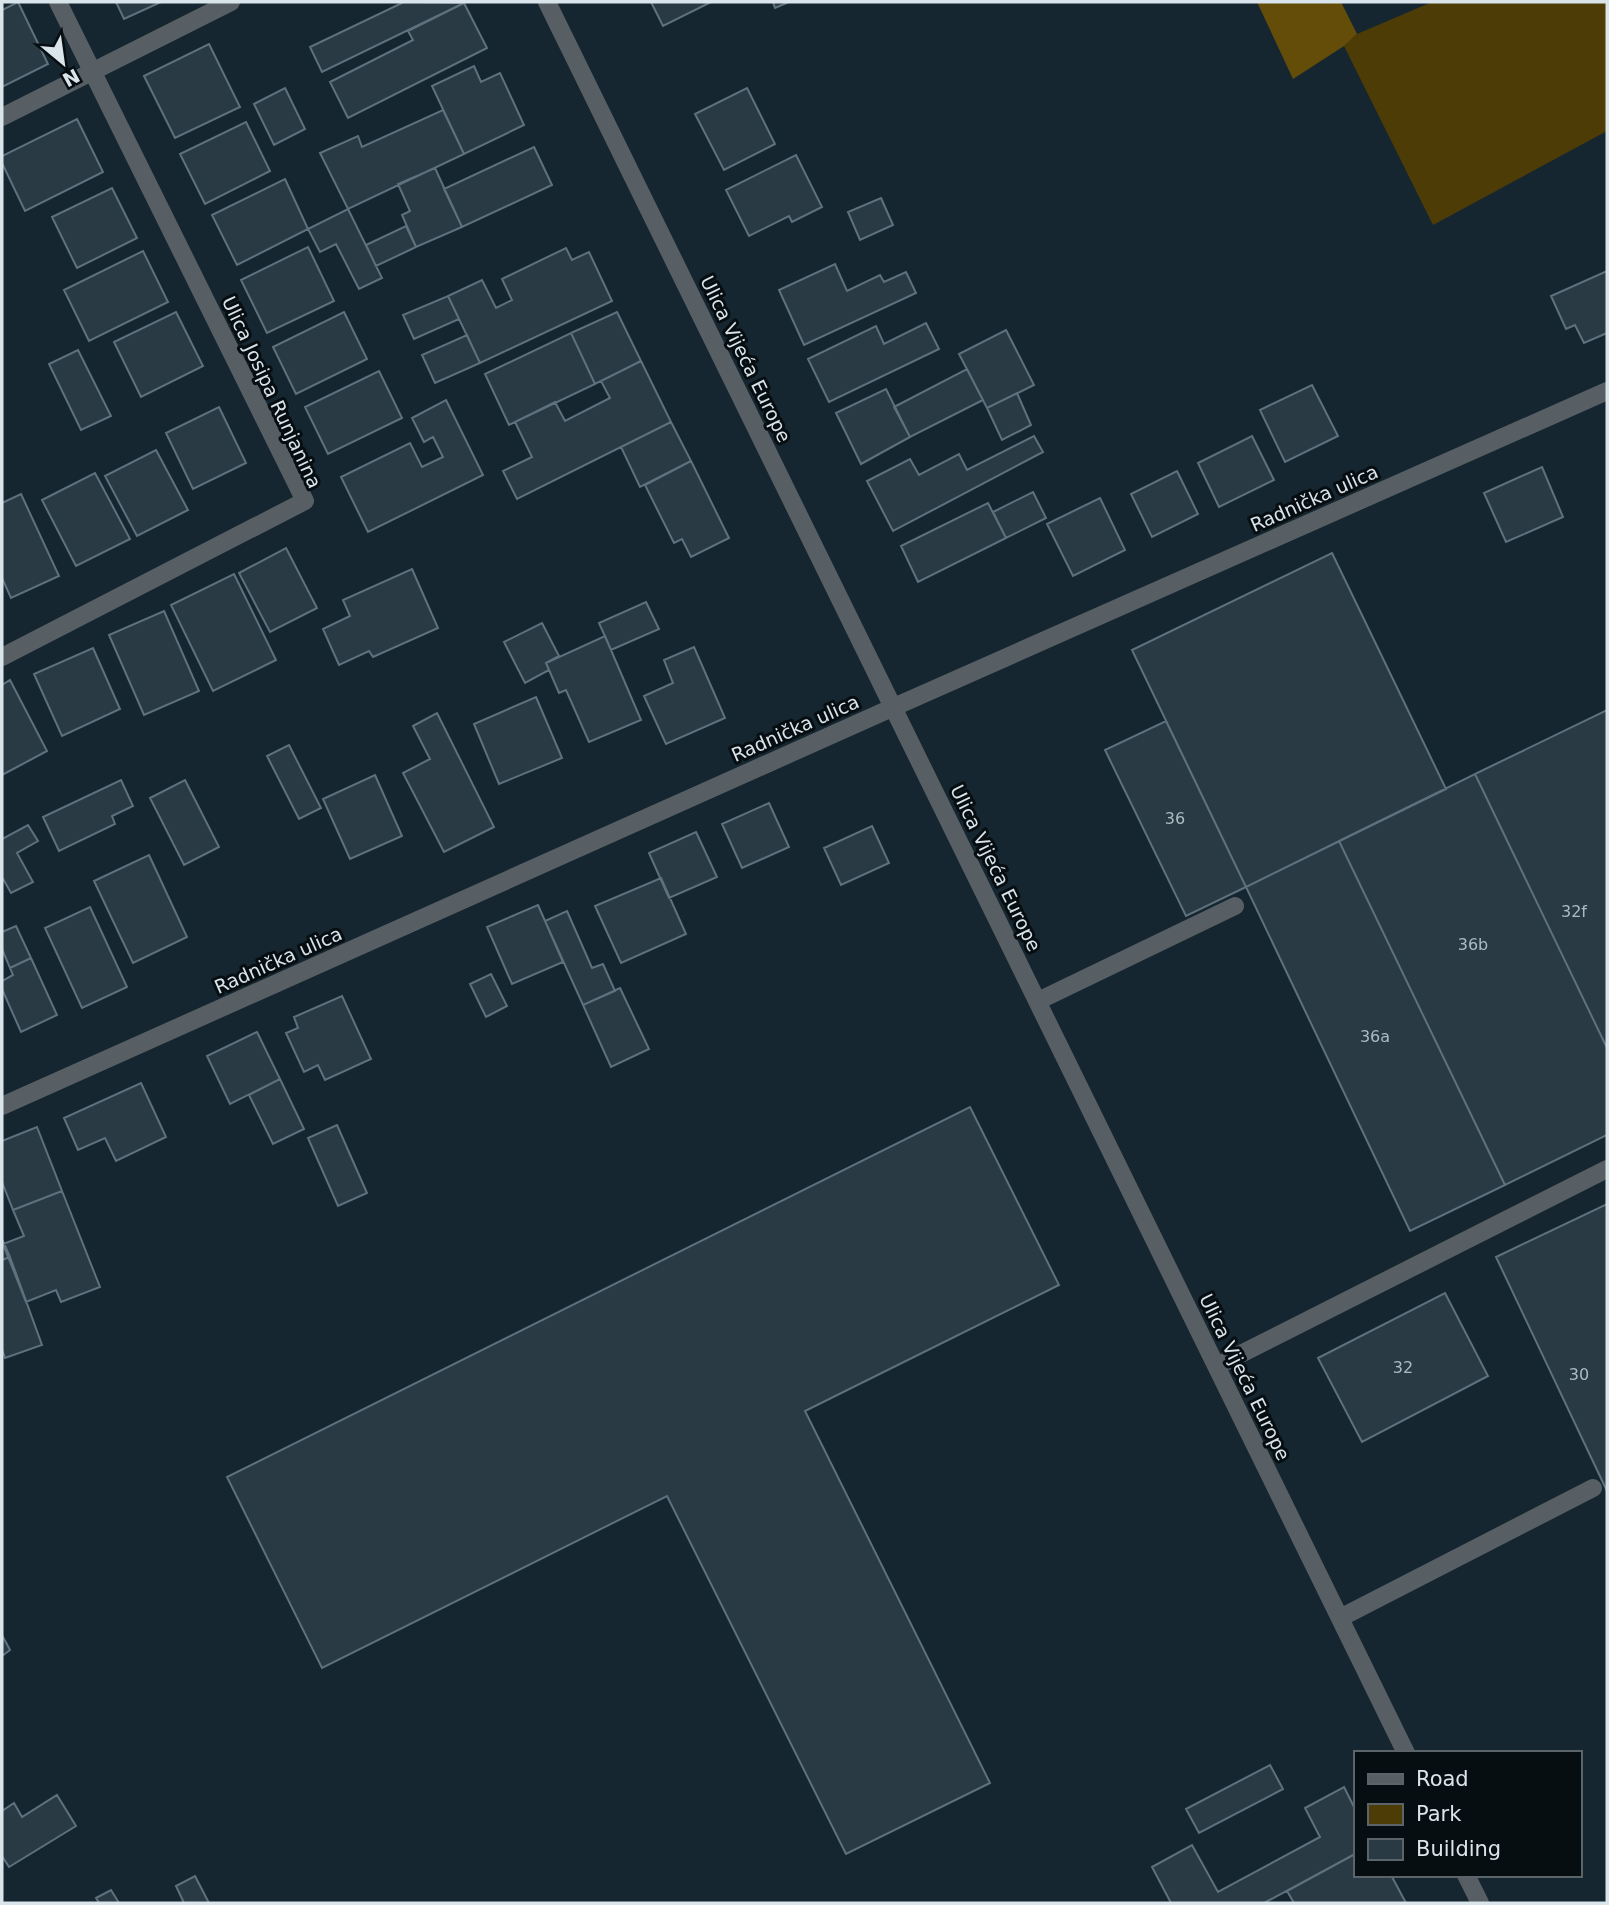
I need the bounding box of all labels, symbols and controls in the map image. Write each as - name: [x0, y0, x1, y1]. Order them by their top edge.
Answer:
- north arrow: [28, 28, 98, 98]
- text: N: [59, 64, 84, 91]
- street label: Ulica Vijeća Europe: [696, 272, 796, 446]
- street label: Ulica Josipa Runjanina: [218, 293, 326, 491]
- street label: Radnička ulica: [1247, 460, 1381, 536]
- street label: Radnička ulica: [728, 690, 862, 766]
- street label: Ulica Vijeća Europe: [946, 781, 1046, 955]
- house number: 36: [1165, 809, 1185, 828]
- house number: 32f: [1561, 902, 1587, 921]
- street label: Radnička ulica: [211, 922, 345, 998]
- house number: 36b: [1458, 935, 1488, 954]
- house number: 36a: [1360, 1027, 1390, 1046]
- street label: Ulica Vijeća Europe: [1195, 1290, 1295, 1464]
- house number: 32: [1393, 1358, 1413, 1377]
- house number: 30: [1569, 1365, 1589, 1384]
- legend: [1354, 1751, 1581, 1877]
- text: Road: [1416, 1767, 1469, 1791]
- text: Park: [1416, 1802, 1462, 1826]
- text: Building: [1416, 1837, 1501, 1861]

